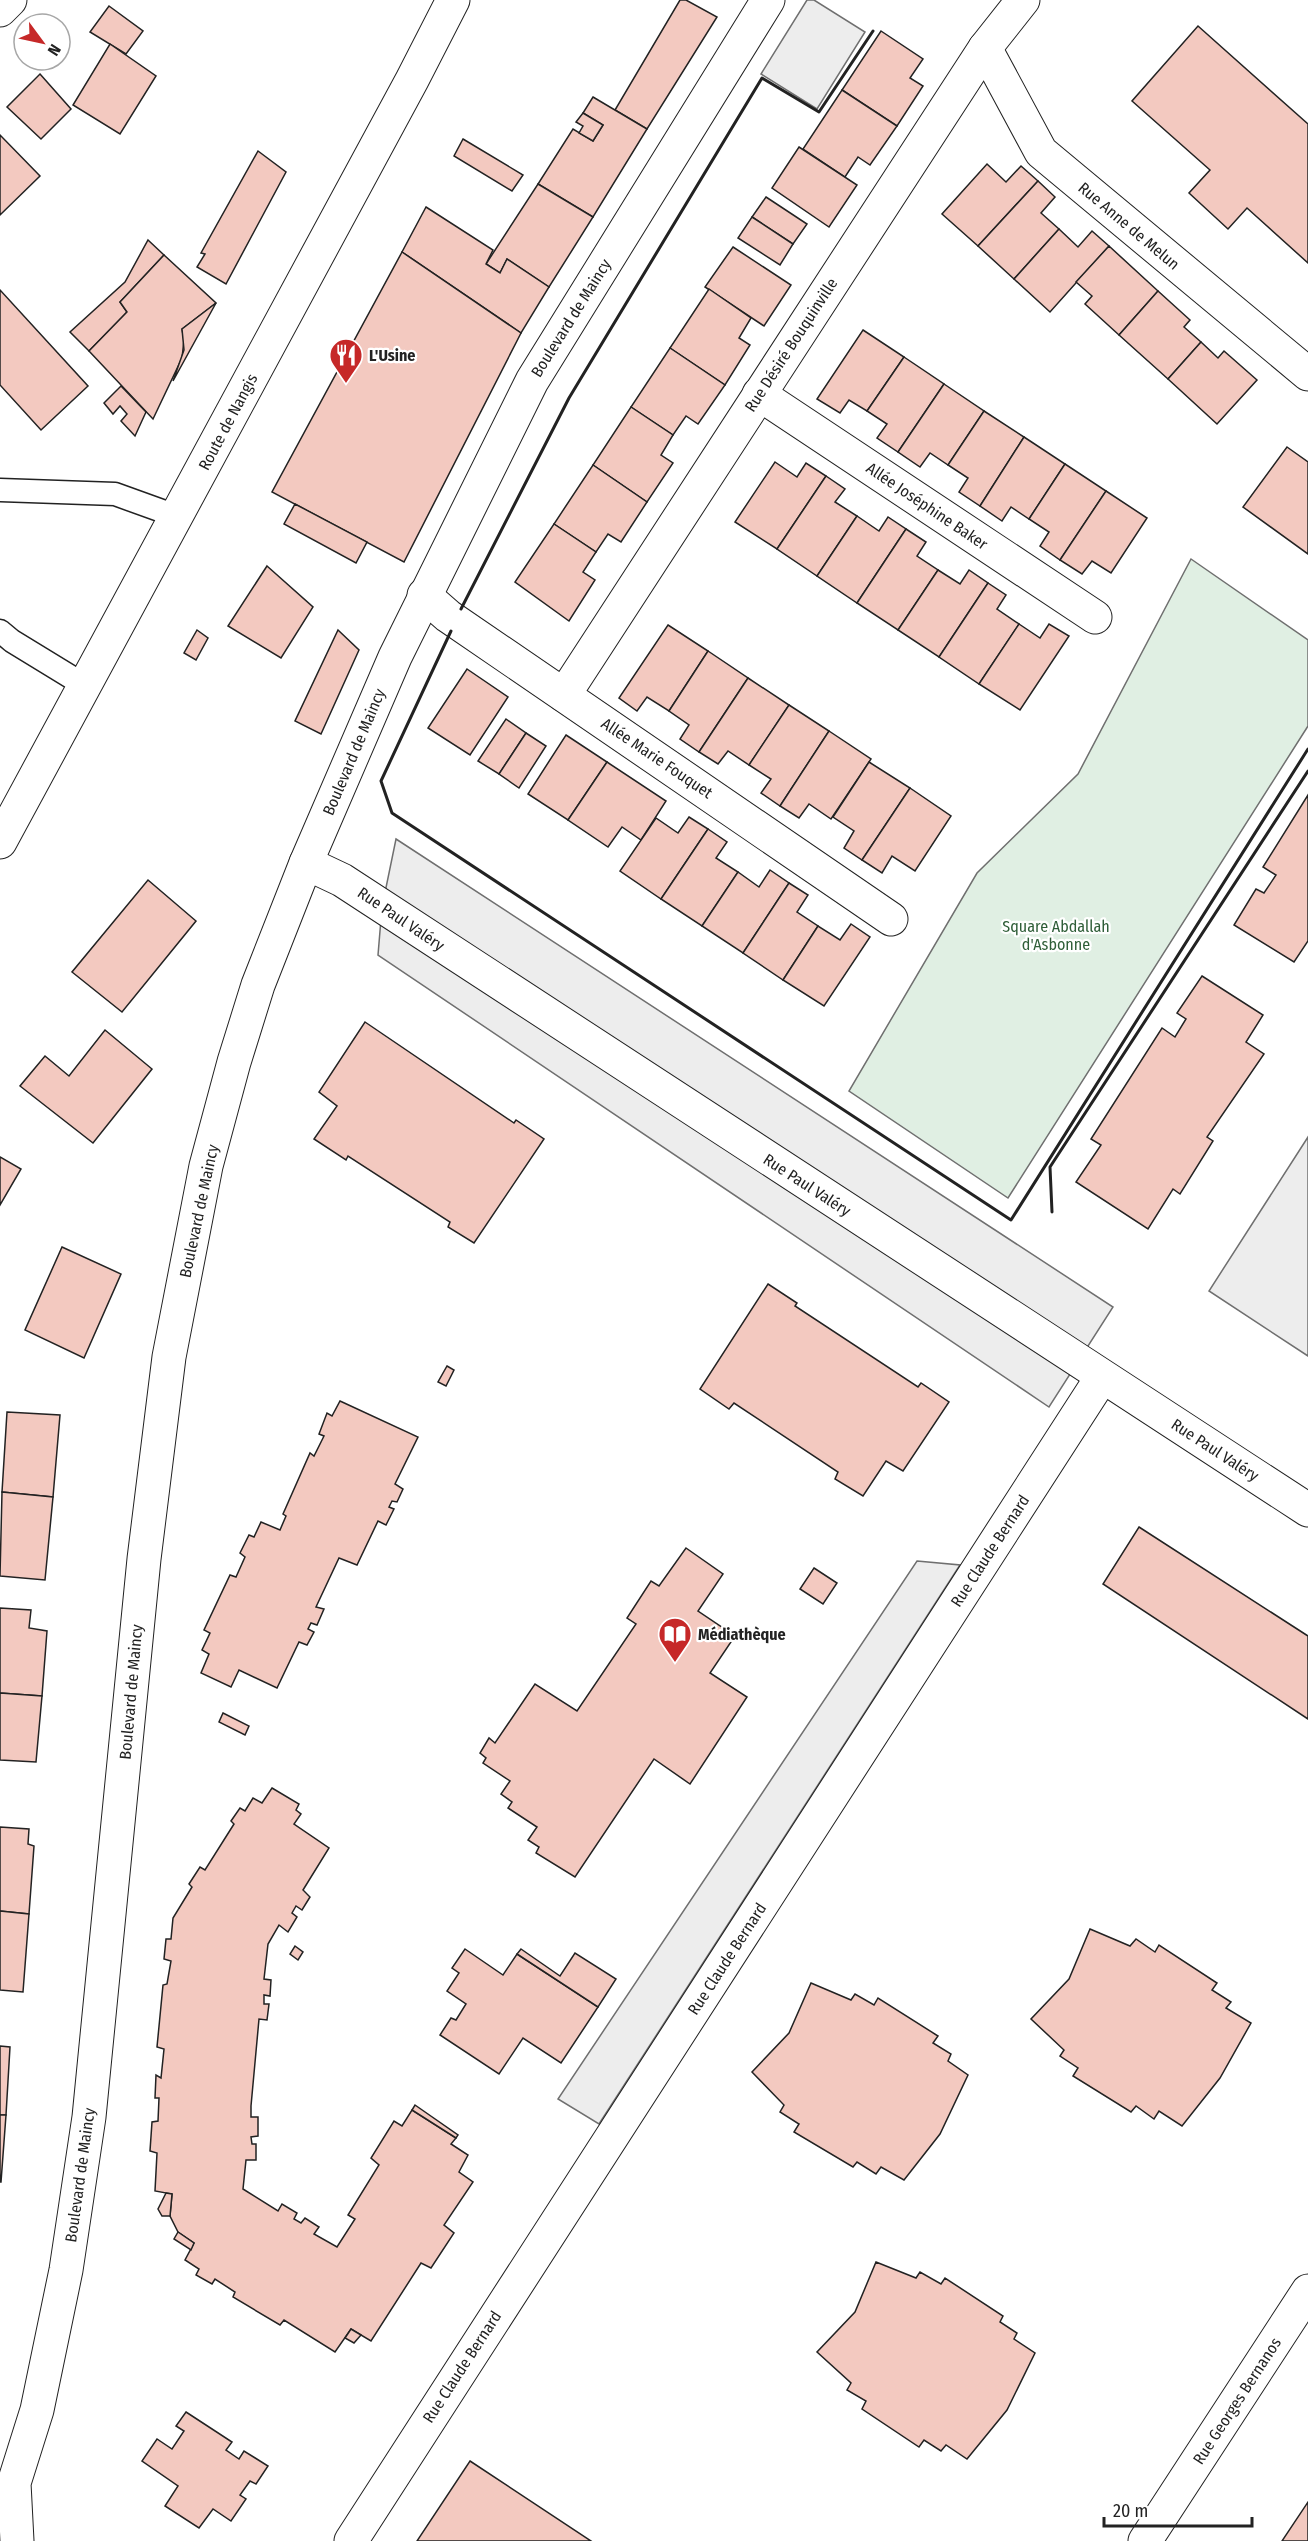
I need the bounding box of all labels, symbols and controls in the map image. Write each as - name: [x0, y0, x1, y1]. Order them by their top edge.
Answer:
- north arrow: [12, 12, 72, 72]
- text: N: [44, 41, 65, 59]
- street label: Rue Anne de Melun: [1075, 178, 1183, 274]
- street label: Boulevard de Maincy: [527, 255, 615, 381]
- street label: Rue Désiré Bouquinville: [741, 274, 841, 416]
- restaurant icon: L'Usine: [328, 337, 364, 384]
- place label: L'Usine: [369, 346, 415, 365]
- street label: Route de Nangis: [195, 370, 261, 473]
- street label: Allée Joséphine Baker: [863, 458, 992, 554]
- street label: Boulevard de Maincy: [319, 685, 390, 818]
- street label: Allée Marie Fouquet: [598, 714, 717, 803]
- street label: Rue Paul Valéry: [354, 883, 449, 955]
- park label: Square Abdallah d'Asbonne: [1002, 917, 1110, 954]
- street label: Boulevard de Maincy: [176, 1142, 223, 1279]
- street label: Rue Paul Valéry: [760, 1150, 855, 1221]
- street label: Rue Paul Valéry: [1168, 1415, 1263, 1486]
- street label: Rue Claude Bernard: [947, 1492, 1033, 1610]
- library icon: Médiathèque: [657, 1616, 693, 1663]
- street label: Boulevard de Maincy: [116, 1623, 146, 1760]
- place label: Médiathèque: [698, 1625, 786, 1644]
- street label: Rue Claude Bernard: [684, 1900, 770, 2018]
- street label: Boulevard de Maincy: [61, 2106, 99, 2243]
- street label: Rue Claude Bernard: [419, 2308, 505, 2426]
- street label: Rue Georges Bernanos: [1189, 2334, 1285, 2468]
- scale bar: [1104, 2490, 1252, 2528]
- text: 20 m: [1113, 2500, 1148, 2522]

